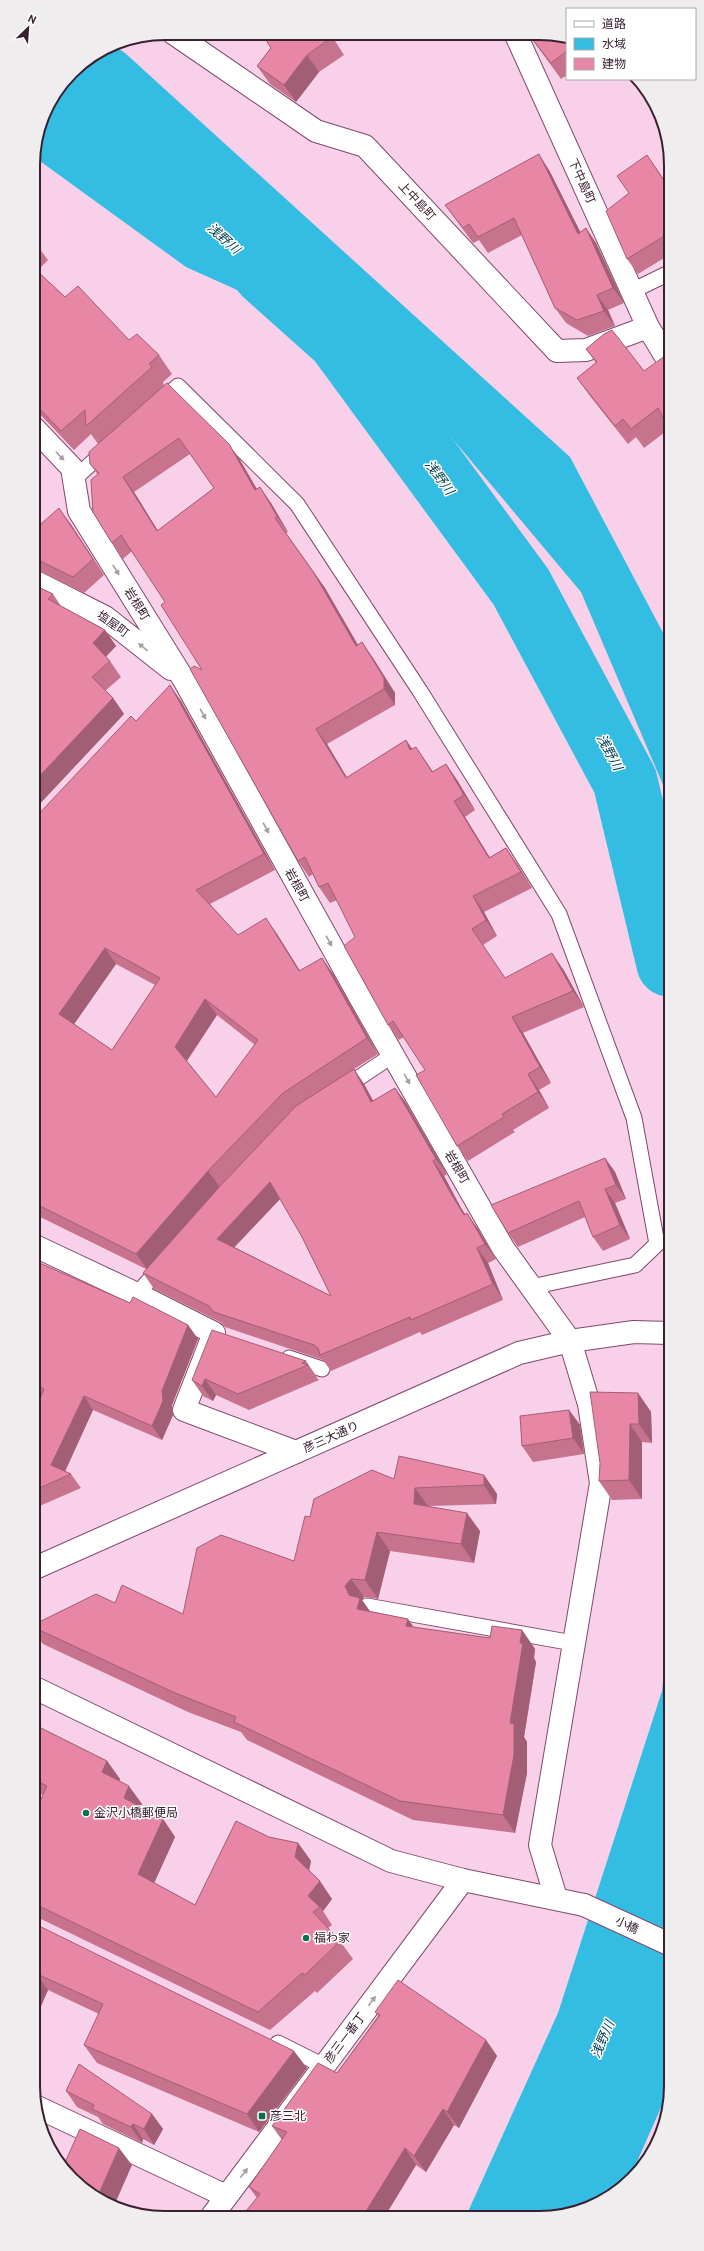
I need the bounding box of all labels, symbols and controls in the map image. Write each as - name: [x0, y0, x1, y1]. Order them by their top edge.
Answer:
- north arrow: [8, 8, 48, 48]
- legend: [566, 8, 696, 80]
- text: N: [26, 11, 39, 27]
- text: 道路: [602, 16, 626, 31]
- text: 水域: [602, 36, 626, 51]
- text: 建物: [602, 56, 626, 71]
- street label: 下中島町: [566, 156, 599, 206]
- street label: 上中島町: [396, 178, 439, 223]
- water label: 浅野川: [204, 219, 245, 258]
- one-way arrow: [56, 451, 65, 461]
- water label: 浅野川: [422, 457, 459, 499]
- one-way arrow: [112, 565, 120, 575]
- street label: 岩根町: [122, 584, 153, 623]
- street label: 塩屋町: [94, 607, 132, 640]
- one-way arrow: [137, 642, 148, 651]
- one-way arrow: [199, 708, 206, 720]
- water label: 浅野川: [594, 731, 627, 775]
- one-way arrow: [262, 822, 269, 834]
- street label: 岩根町: [282, 865, 313, 904]
- one-way arrow: [325, 936, 332, 947]
- one-way arrow: [403, 1073, 410, 1085]
- street label: 岩根町: [442, 1147, 473, 1186]
- street label: 彦三大通り: [300, 1417, 361, 1456]
- place label: 金沢小橋郵便局: [94, 1805, 178, 1820]
- marker: 金沢小橋郵便局: [81, 1808, 91, 1818]
- street label: 小橋: [613, 1913, 641, 1936]
- place label: 福わ家: [314, 1930, 350, 1945]
- marker: 福わ家: [301, 1933, 311, 1943]
- one-way arrow: [368, 1996, 376, 2007]
- street label: 彦三一番丁: [321, 2009, 369, 2066]
- water label: 浅野川: [587, 2016, 618, 2060]
- place label: 彦三北: [270, 2108, 306, 2123]
- marker: 彦三北: [257, 2111, 267, 2121]
- one-way arrow: [240, 2167, 248, 2178]

